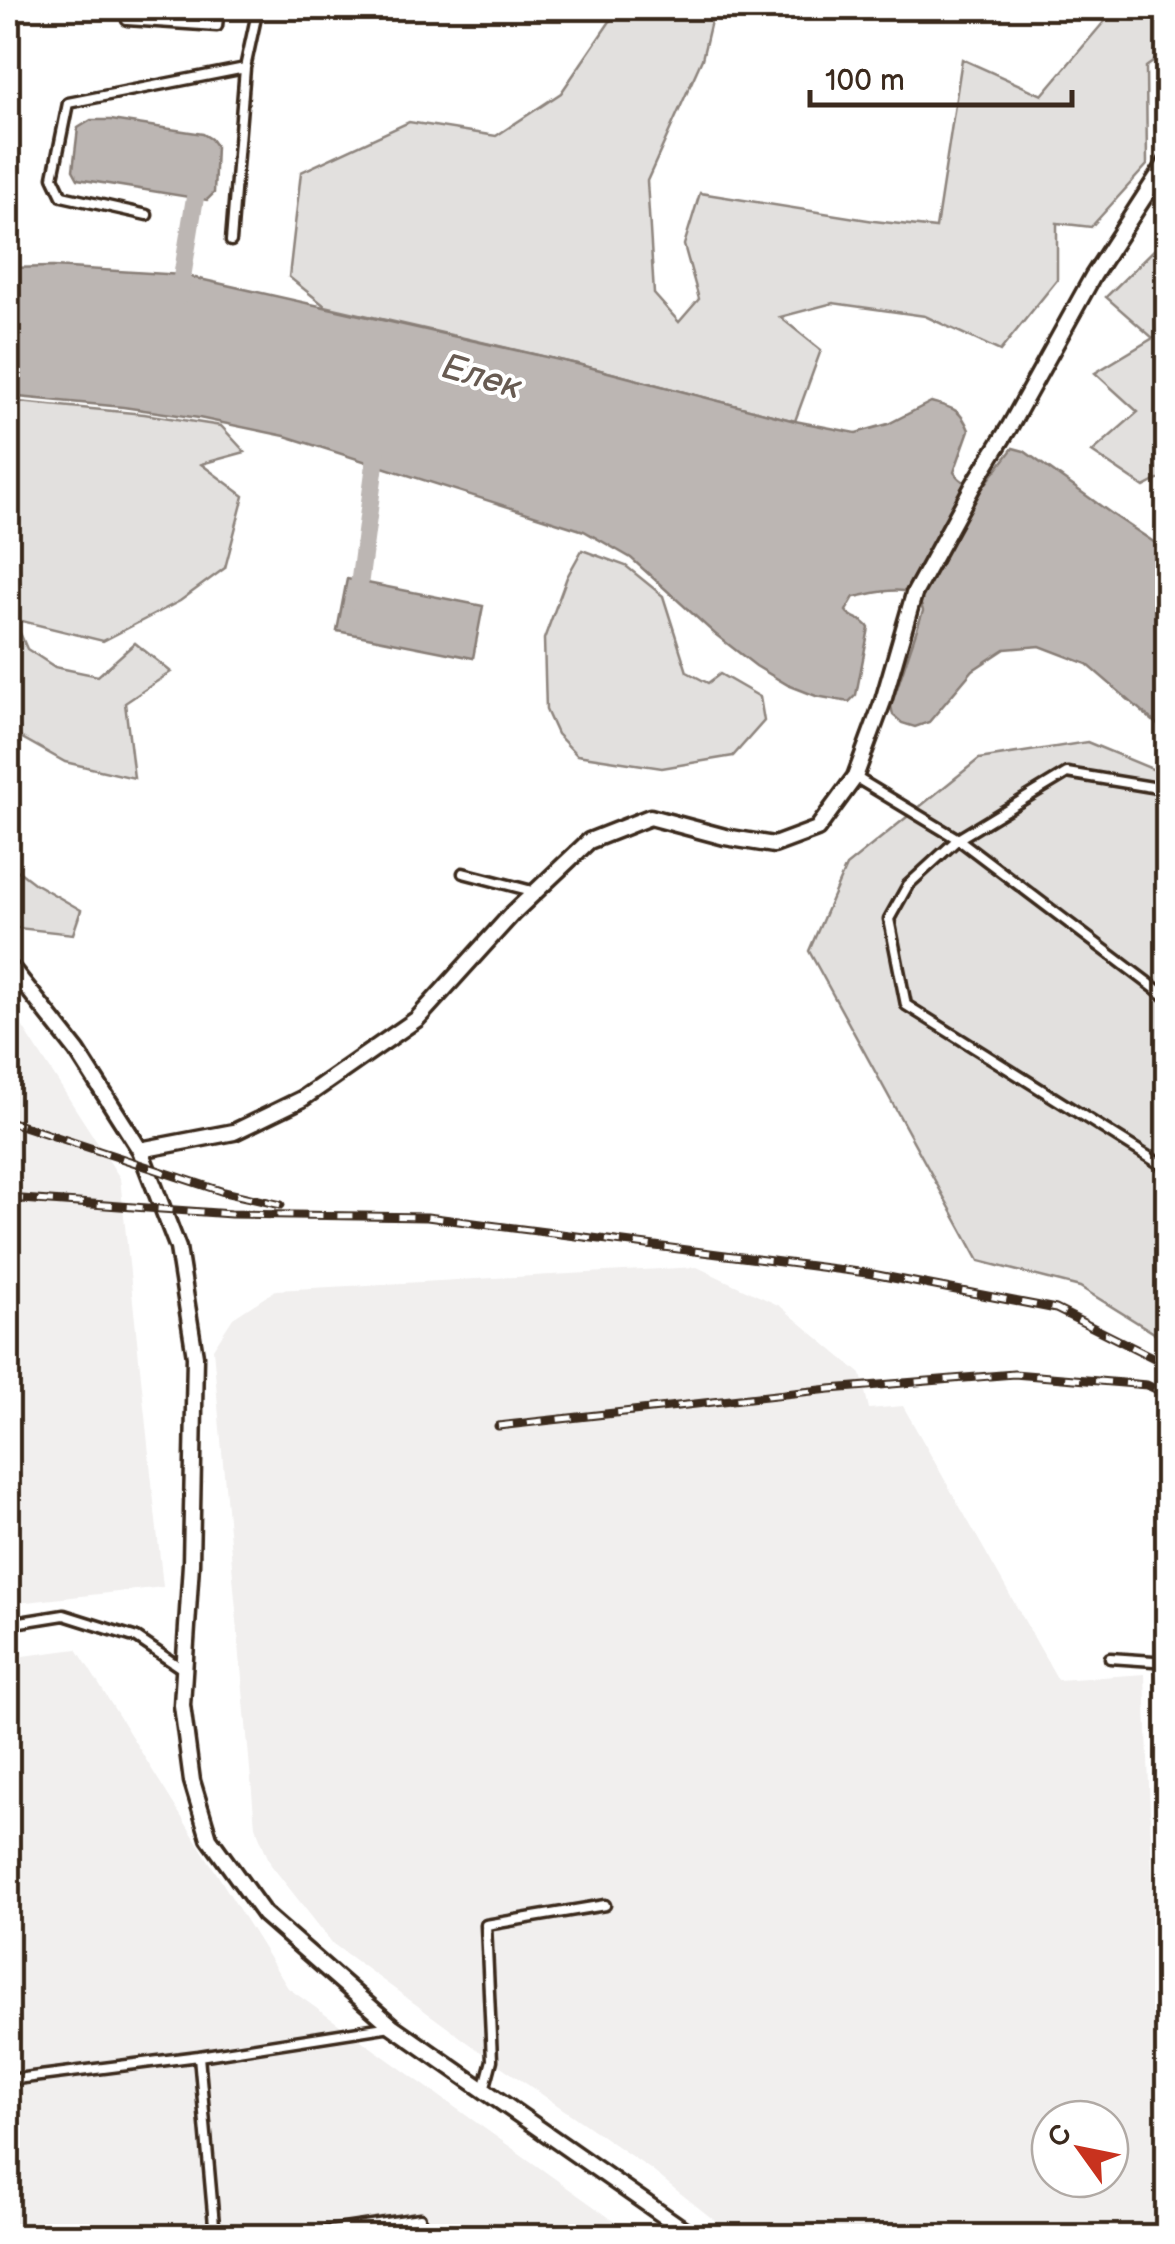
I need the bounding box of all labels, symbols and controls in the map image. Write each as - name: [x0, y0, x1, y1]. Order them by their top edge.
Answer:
- scale bar: [810, 45, 1072, 107]
- text: 100 m: [825, 63, 905, 99]
- water label: Елек: [437, 345, 527, 410]
- north arrow: [1030, 2099, 1130, 2199]
- text: С: [1041, 2119, 1080, 2153]

